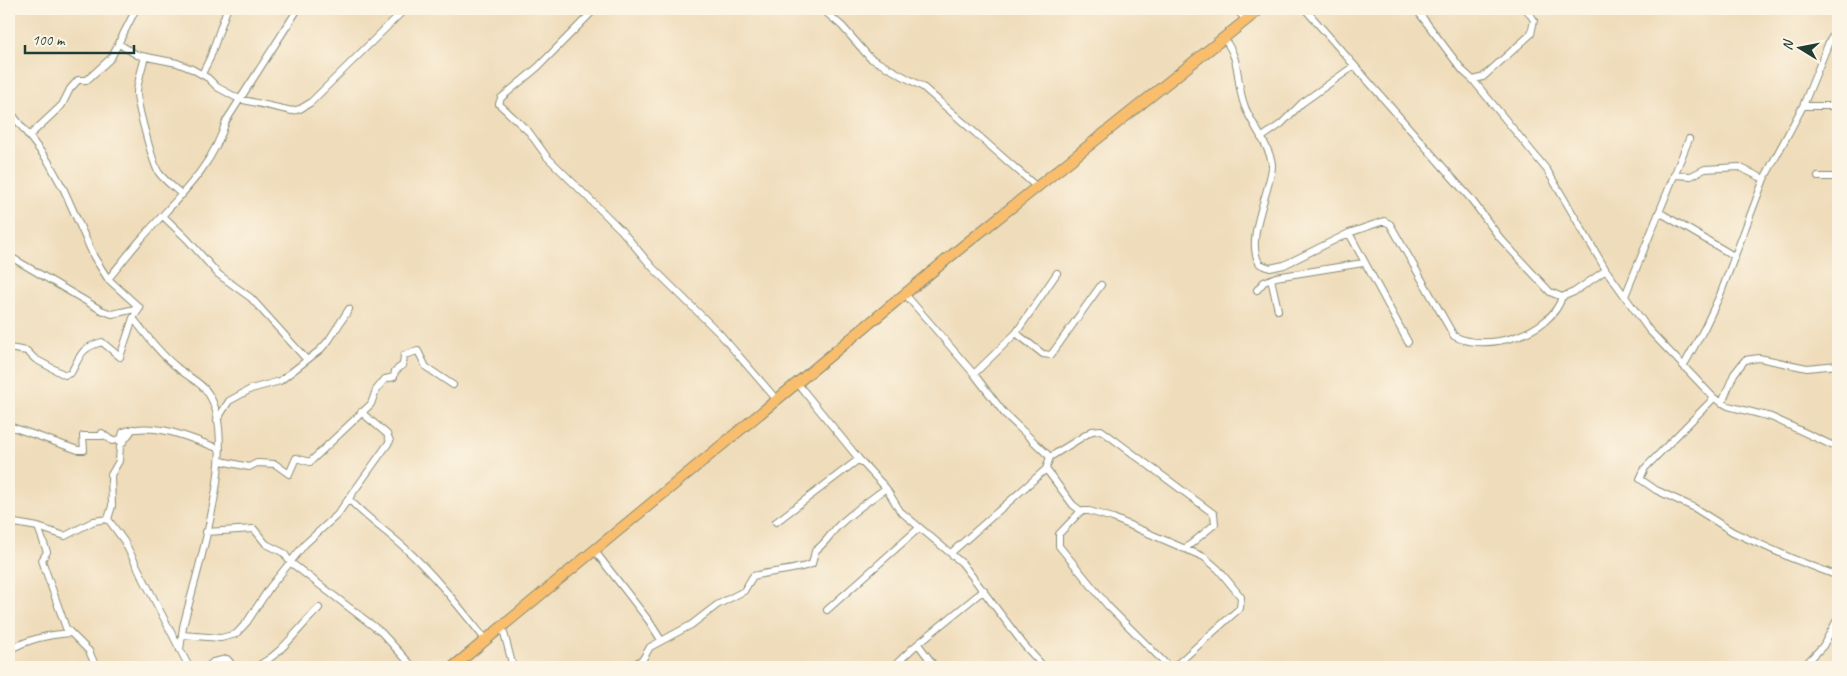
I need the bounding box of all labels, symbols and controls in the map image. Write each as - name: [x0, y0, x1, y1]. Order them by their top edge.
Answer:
- scale bar: [25, 22, 134, 54]
- north arrow: [1774, 22, 1824, 72]
- text: 100 m: [32, 31, 66, 50]
- text: N: [1779, 38, 1797, 52]

